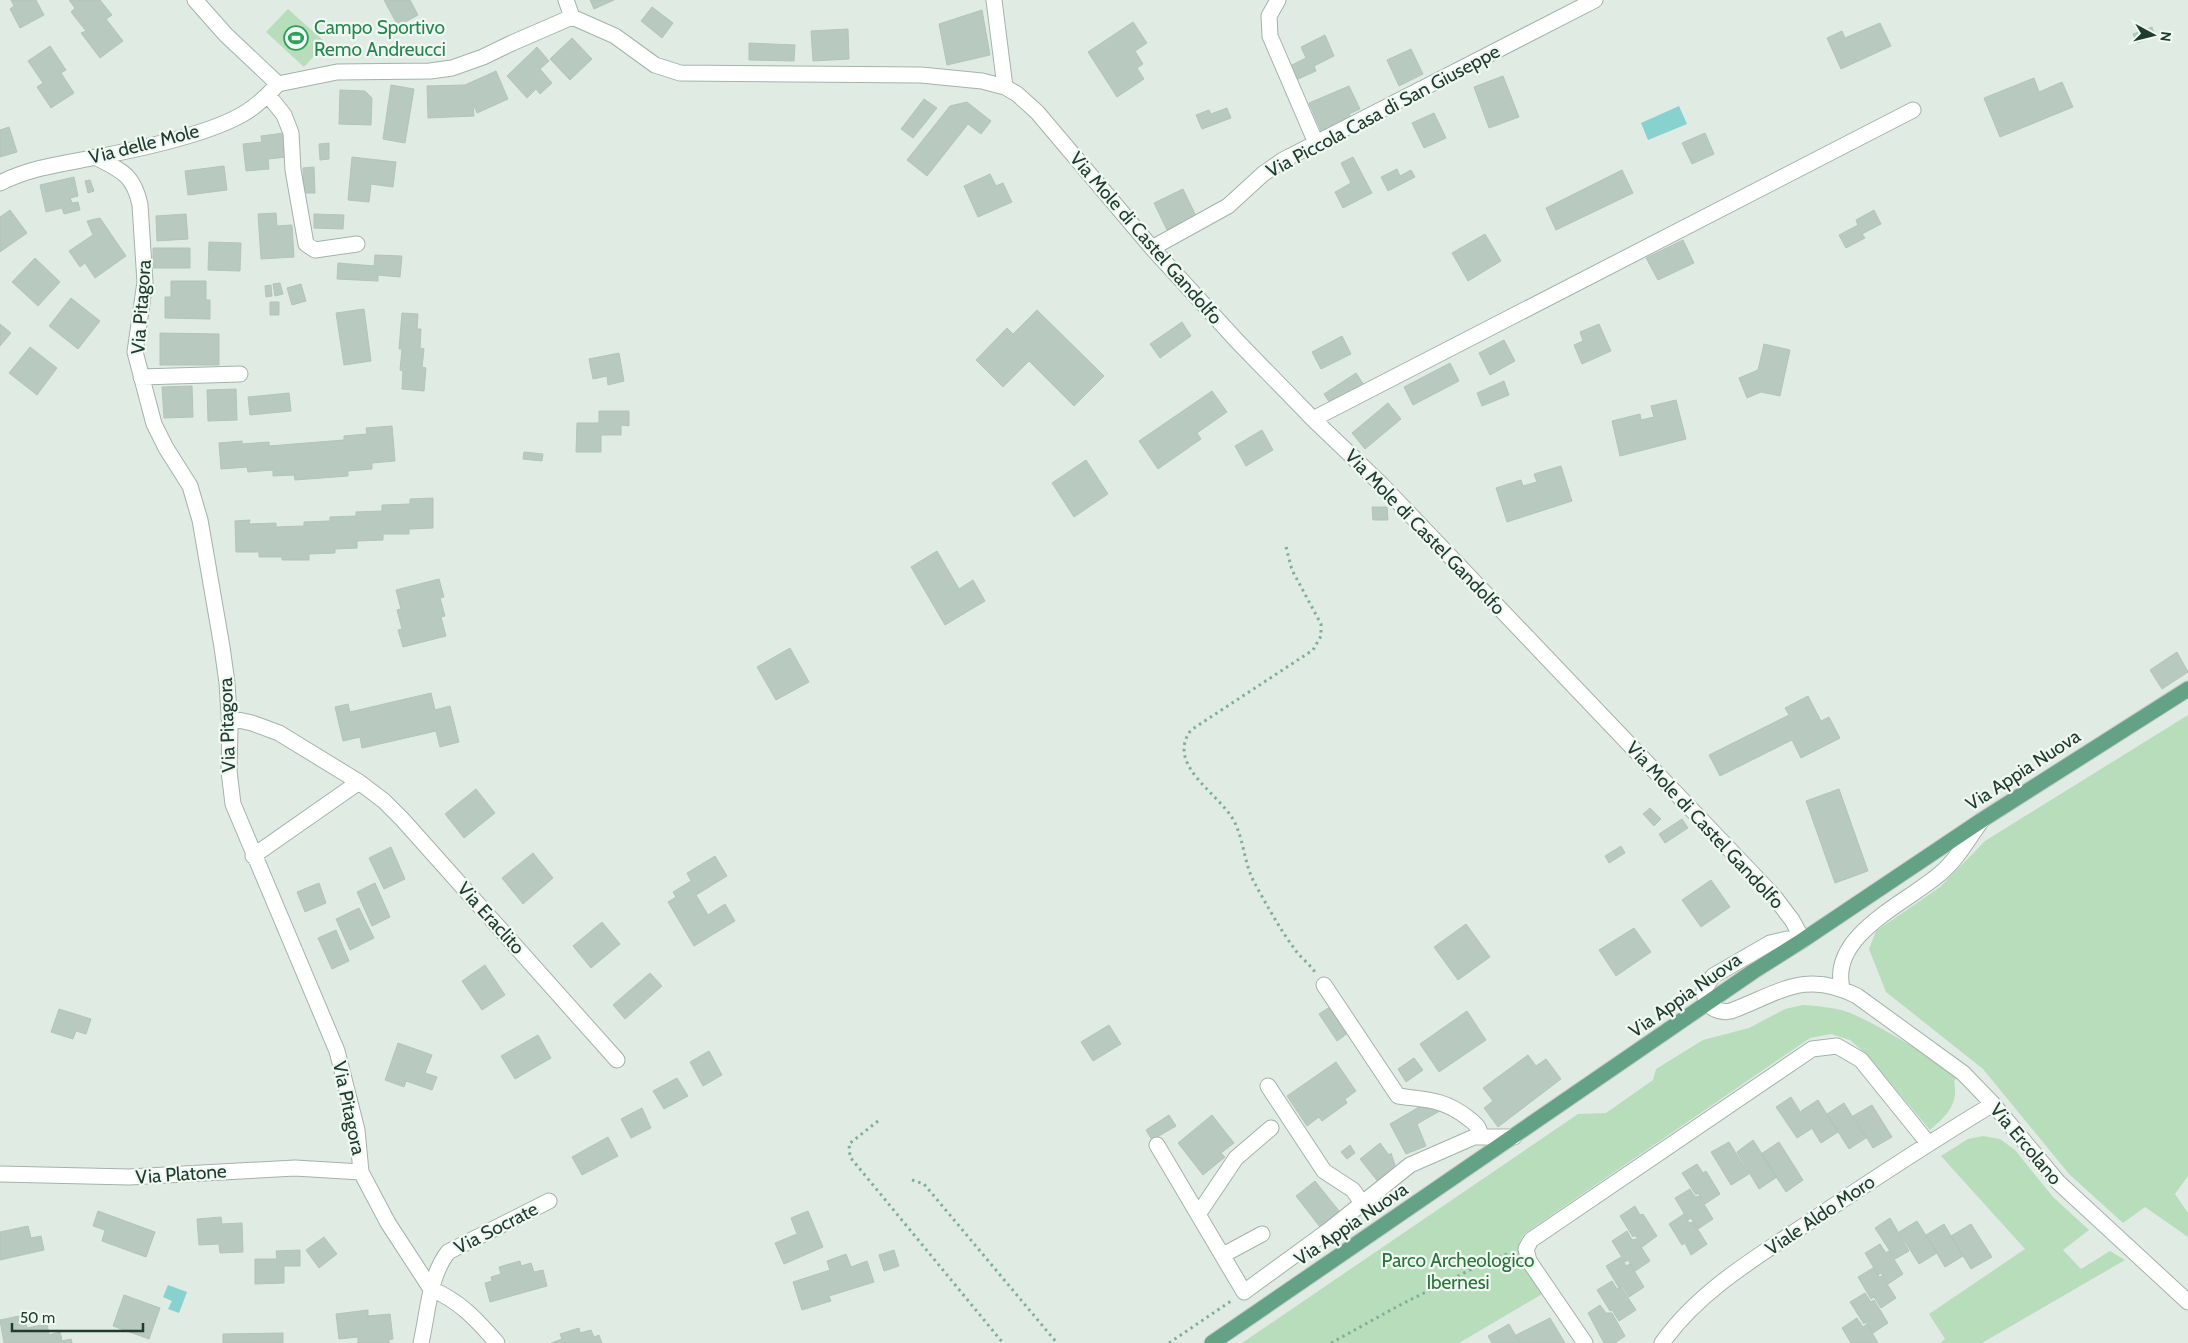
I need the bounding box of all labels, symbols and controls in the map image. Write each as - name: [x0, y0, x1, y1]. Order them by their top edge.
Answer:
- north arrow: [2128, 10, 2178, 60]
- place label: Campo Sportivo Remo Andreucci: [314, 16, 446, 61]
- sports icon: Campo Sportivo Remo Andreucci: [283, 25, 309, 51]
- text: N: [2156, 31, 2175, 43]
- street label: Via Piccola Casa di San Giuseppe: [1262, 39, 1504, 182]
- street label: Via delle Mole: [87, 119, 202, 169]
- street label: Via Mole di Castel Gandolfo: [1065, 147, 1227, 329]
- street label: Via Pitagora: [126, 259, 156, 355]
- street label: Via Mole di Castel Gandolfo: [1340, 445, 1510, 619]
- street label: Via Pitagora: [214, 677, 240, 773]
- street label: Via Appia Nuova: [1961, 724, 2085, 816]
- street label: Via Mole di Castel Gandolfo: [1621, 736, 1789, 914]
- street label: Via Eraclito: [453, 877, 529, 959]
- street label: Via Appia Nuova: [1624, 948, 1746, 1042]
- street label: Via Pitagora: [328, 1059, 370, 1157]
- street label: Via Ercolano: [1985, 1098, 2067, 1190]
- street label: Via Platone: [135, 1159, 228, 1189]
- street label: Viale Aldo Moro: [1761, 1170, 1879, 1260]
- street label: Via Appia Nuova: [1290, 1178, 1412, 1270]
- street label: Via Socrate: [450, 1197, 542, 1259]
- park label: Parco Archeologico Ibernesi: [1382, 1249, 1534, 1294]
- scale bar: [12, 1300, 144, 1332]
- text: 50 m: [20, 1309, 55, 1327]

